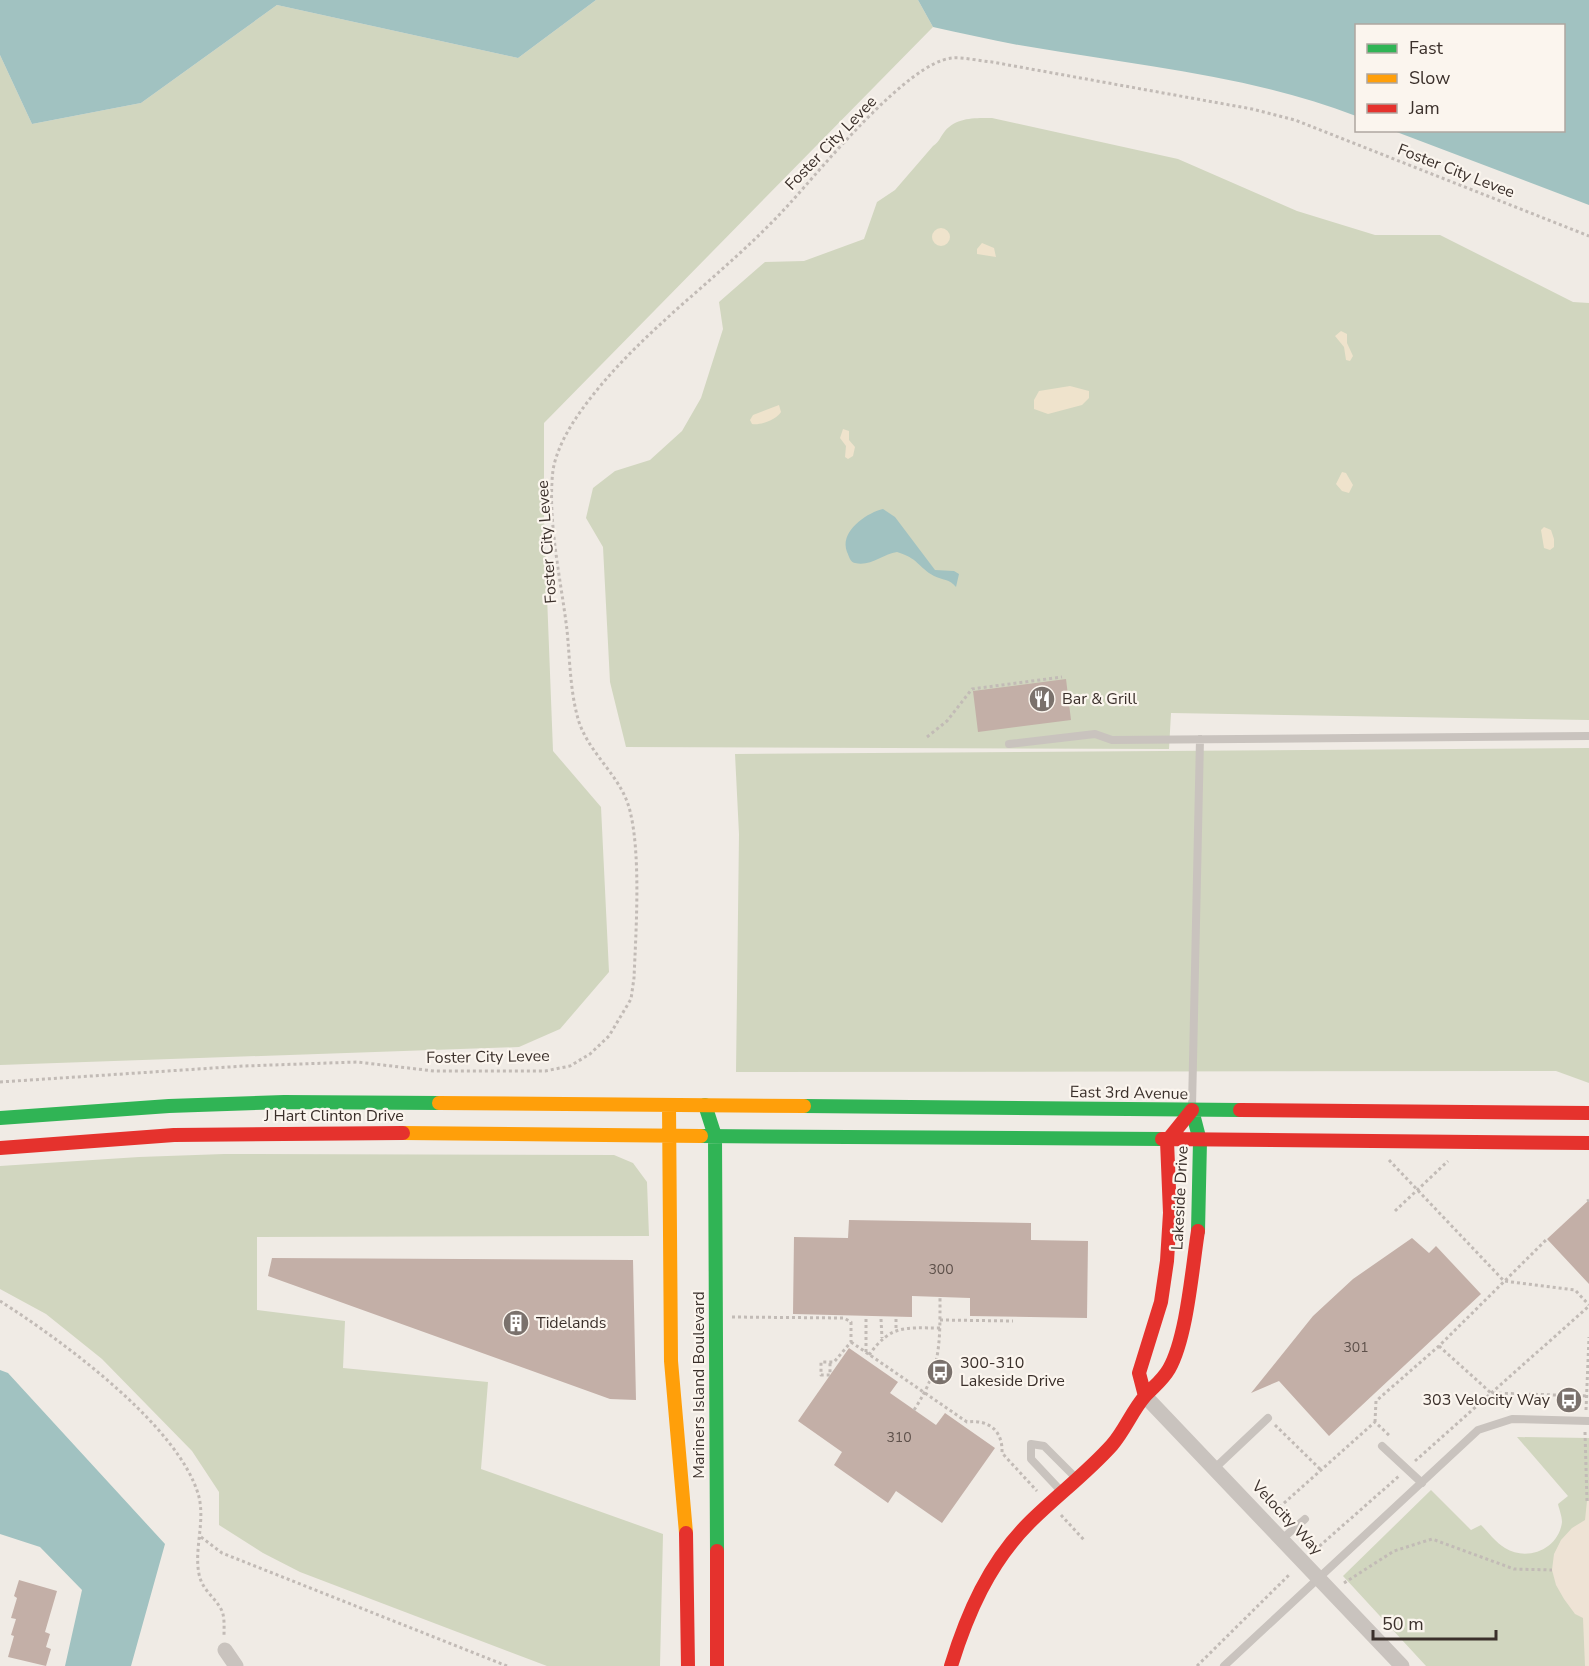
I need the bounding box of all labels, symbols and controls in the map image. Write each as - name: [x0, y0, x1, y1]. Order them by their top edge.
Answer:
- legend: [1355, 24, 1565, 132]
- text: Fast: [1409, 36, 1444, 60]
- text: Slow: [1409, 66, 1450, 90]
- street label: Foster City Levee: [780, 91, 882, 195]
- text: Jam: [1408, 96, 1440, 120]
- street label: Foster City Levee: [1394, 139, 1518, 203]
- street label: Foster City Levee: [532, 480, 562, 604]
- restaurant icon: Bar & Grill: [1027, 684, 1057, 714]
- place label: Bar & Grill: [1062, 688, 1137, 710]
- street label: Foster City Levee: [426, 1045, 550, 1069]
- street label: East 3rd Avenue: [1070, 1081, 1188, 1105]
- street label: J Hart Clinton Drive: [263, 1105, 404, 1127]
- street label: Lakeside Drive: [1166, 1145, 1194, 1251]
- house number: 300: [928, 1260, 954, 1279]
- street label: Mariners Island Boulevard: [688, 1291, 710, 1479]
- building icon: Tidelands: [501, 1308, 531, 1338]
- place label: Tidelands: [536, 1312, 607, 1334]
- house number: 301: [1343, 1338, 1369, 1357]
- place label: 300-310 Lakeside Drive: [960, 1352, 1065, 1392]
- bus stop icon: 300-310 Lakeside Drive: [925, 1357, 955, 1387]
- bus stop icon: 303 Velocity Way: [1554, 1385, 1584, 1415]
- place label: 303 Velocity Way: [1422, 1389, 1551, 1411]
- house number: 310: [886, 1428, 912, 1447]
- street label: Velocity Way: [1246, 1475, 1328, 1561]
- scale bar: [1373, 1603, 1496, 1641]
- text: 50 m: [1382, 1612, 1424, 1636]

